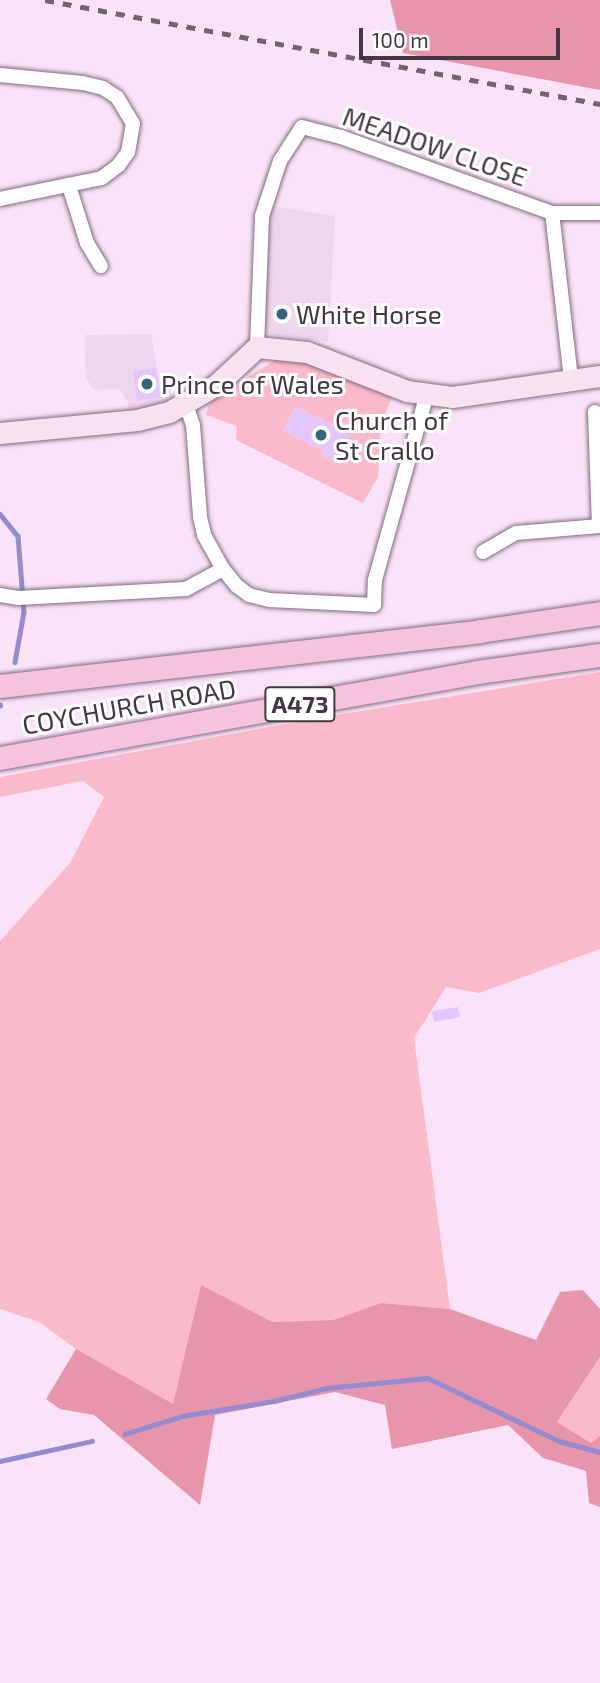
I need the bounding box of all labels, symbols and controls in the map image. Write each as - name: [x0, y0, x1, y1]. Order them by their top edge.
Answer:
- scale bar: [362, 14, 563, 58]
- text: 100 m: [372, 27, 429, 52]
- street label: MEADOW CLOSE: [339, 100, 531, 192]
- place label: White Horse: [296, 298, 442, 330]
- marker: White Horse: [274, 306, 290, 322]
- place label: Prince of Wales: [161, 368, 345, 400]
- marker: Prince of Wales: [139, 376, 155, 392]
- place label: Church of St Crallo: [335, 404, 448, 466]
- marker: Church of St Crallo: [313, 427, 329, 443]
- street label: COYCHURCH ROAD: [20, 672, 238, 740]
- road number: A473: [263, 684, 337, 724]

